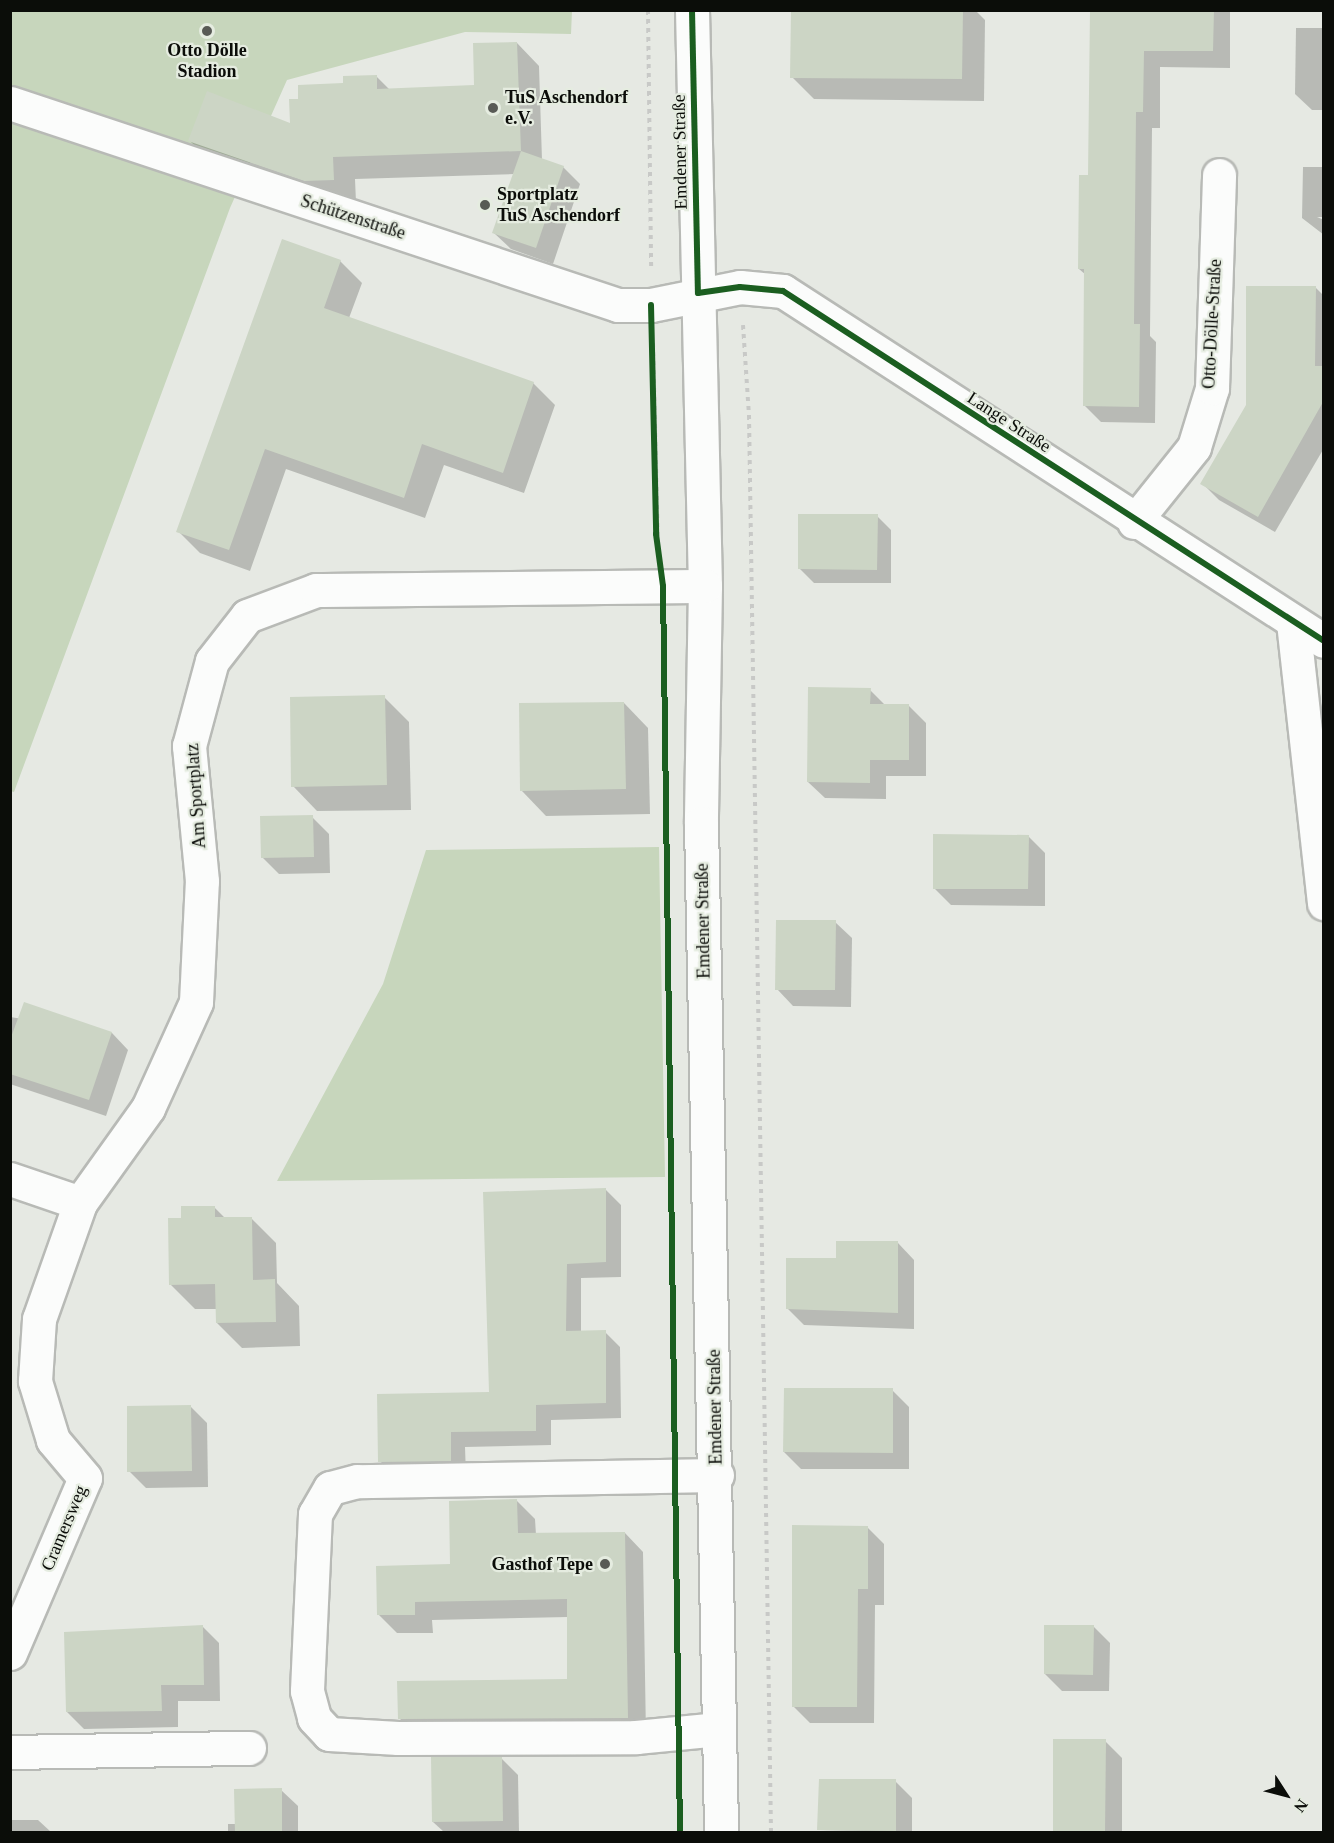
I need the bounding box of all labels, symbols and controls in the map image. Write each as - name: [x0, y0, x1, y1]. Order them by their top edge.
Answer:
- marker: Otto Dölle Stadion: [200, 24, 214, 38]
- place label: Otto Dölle Stadion: [167, 40, 247, 82]
- place label: TuS Aschendorf e.V.: [505, 87, 629, 130]
- street label: Emdener Straße: [668, 94, 692, 210]
- marker: TuS Aschendorf e.V.: [486, 101, 500, 115]
- place label: Sportplatz TuS Aschendorf: [497, 184, 621, 226]
- street label: Schützenstraße: [298, 190, 408, 244]
- marker: Sportplatz TuS Aschendorf: [478, 198, 492, 212]
- street label: Otto-Dölle-Straße: [1198, 259, 1226, 389]
- street label: Lange Straße: [963, 387, 1055, 457]
- street label: Am Sportplatz: [182, 743, 210, 849]
- street label: Emdener Straße: [691, 863, 715, 979]
- street label: Emdener Straße: [703, 1349, 727, 1465]
- street label: Cramersweg: [36, 1482, 92, 1574]
- place label: Gasthof Tepe: [491, 1553, 593, 1575]
- marker: Gasthof Tepe: [598, 1557, 612, 1571]
- north arrow: [1256, 1765, 1316, 1825]
- text: N: [1291, 1796, 1311, 1816]

